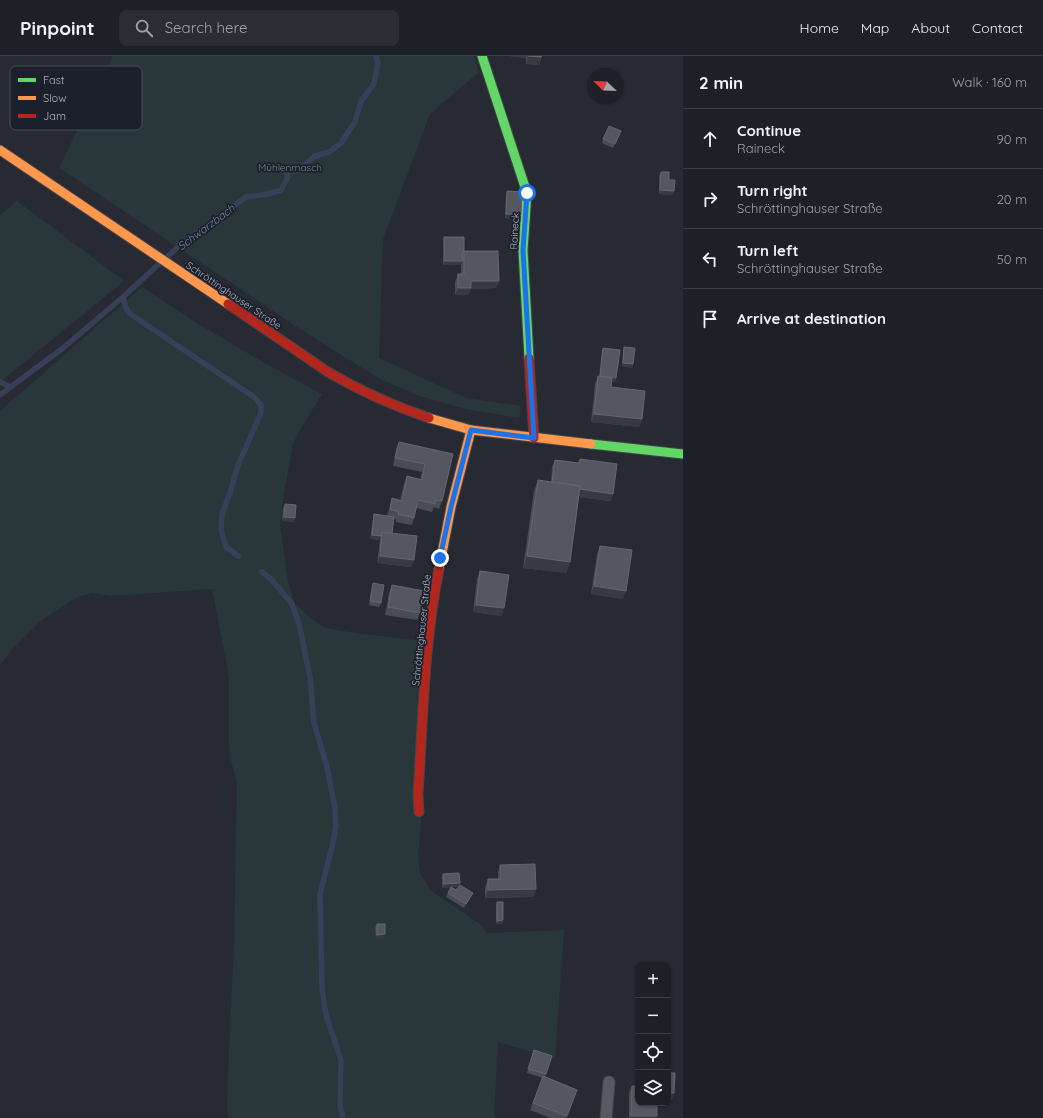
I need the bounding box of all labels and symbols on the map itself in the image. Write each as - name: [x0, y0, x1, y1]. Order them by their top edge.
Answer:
- legend: [10, 66, 142, 130]
- north arrow: [587, 68, 623, 104]
- text: Fast: [43, 73, 65, 87]
- text: Slow: [43, 91, 67, 105]
- text: Jam: [43, 109, 66, 123]
- park label: Mühlenmasch: [258, 161, 322, 174]
- route start: [518, 184, 536, 202]
- water label: Schwarzbach: [175, 201, 238, 253]
- street label: Raineck: [507, 212, 522, 250]
- street label: Schröttinghauser Straße: [184, 259, 284, 332]
- route end: [431, 549, 449, 567]
- street label: Schröttinghauser Straße: [409, 573, 434, 686]

